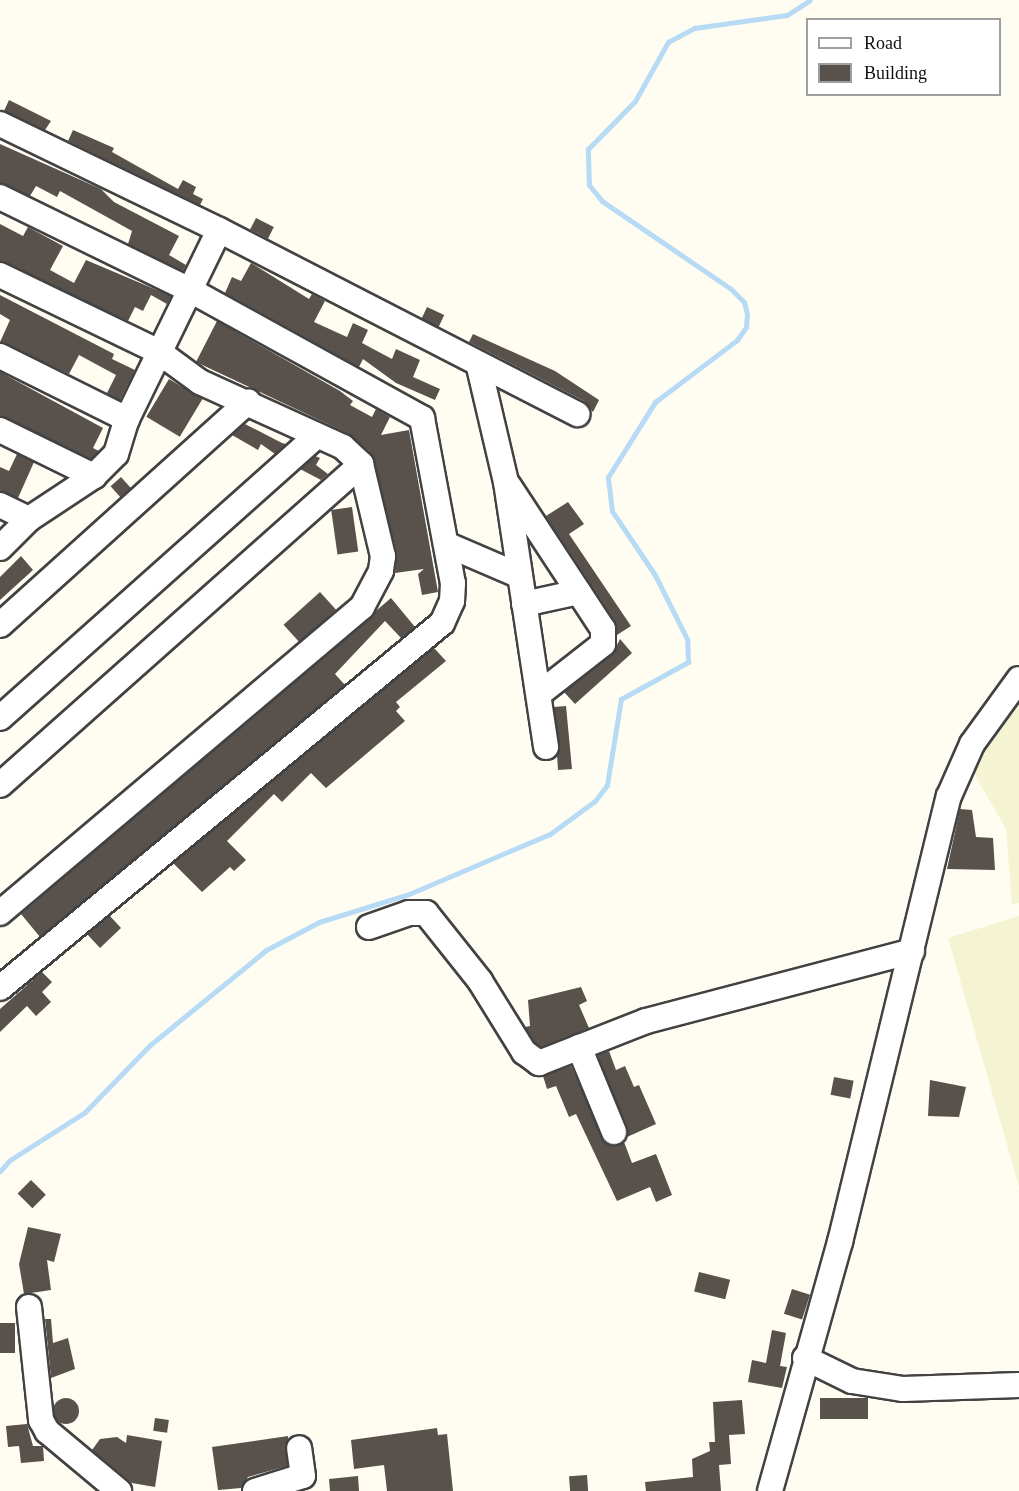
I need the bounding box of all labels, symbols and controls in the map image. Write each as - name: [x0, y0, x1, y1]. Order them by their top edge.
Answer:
- legend: [806, 18, 1001, 96]
- text: Road: [864, 33, 902, 53]
- text: Building: [864, 63, 927, 83]

